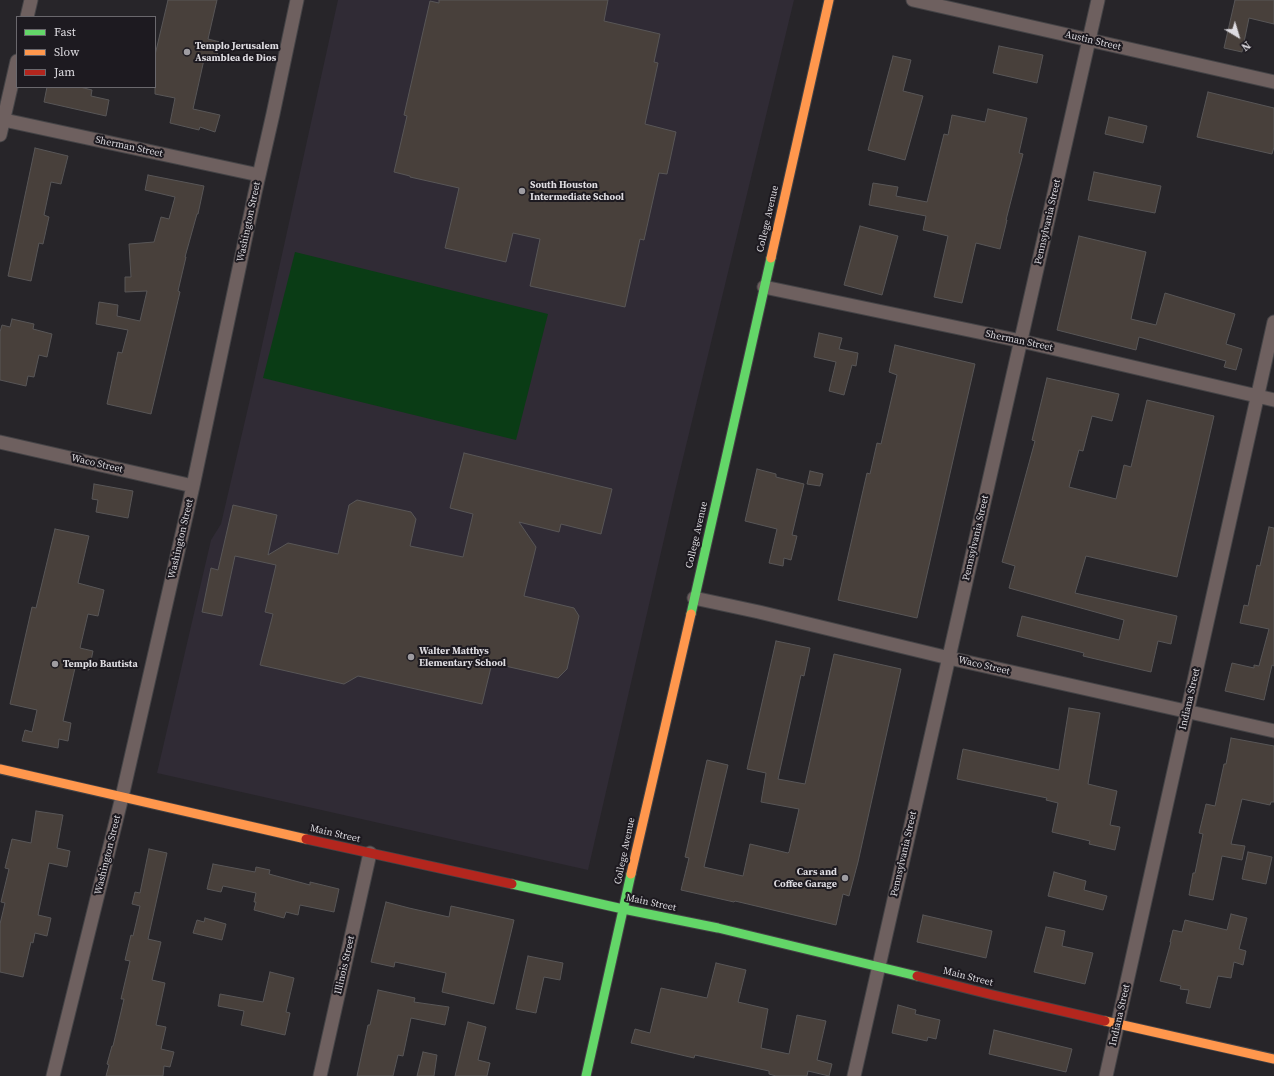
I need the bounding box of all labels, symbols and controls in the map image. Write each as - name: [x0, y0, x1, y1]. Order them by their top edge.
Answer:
- legend: [16, 16, 156, 88]
- north arrow: [1218, 16, 1258, 56]
- text: Fast: [54, 24, 76, 40]
- street label: Austin Street: [1064, 29, 1122, 53]
- text: N: [1238, 37, 1253, 54]
- place label: Templo Jerusalem Asamblea de Dios: [195, 40, 279, 64]
- text: Slow: [54, 44, 79, 60]
- marker: Templo Jerusalem Asamblea de Dios: [182, 47, 192, 57]
- text: Jam: [54, 64, 75, 80]
- street label: Sherman Street: [94, 134, 164, 160]
- street label: Pennsylvania Street: [1032, 178, 1064, 266]
- place label: South Houston Intermediate School: [530, 179, 624, 202]
- street label: Washington Street: [235, 181, 263, 263]
- street label: College Avenue: [754, 184, 782, 254]
- marker: South Houston Intermediate School: [517, 186, 527, 196]
- street label: Sherman Street: [984, 328, 1054, 354]
- street label: Waco Street: [70, 452, 124, 476]
- street label: Pennsylvania Street: [960, 494, 992, 582]
- street label: Washington Street: [166, 498, 196, 580]
- street label: College Avenue: [683, 500, 711, 570]
- place label: Walter Matthys Elementary School: [419, 645, 506, 668]
- marker: Walter Matthys Elementary School: [406, 652, 416, 662]
- street label: Waco Street: [957, 654, 1011, 678]
- place label: Templo Bautista: [63, 658, 138, 670]
- marker: Templo Bautista: [50, 659, 60, 669]
- street label: Indiana Street: [1177, 667, 1203, 731]
- street label: Pennsylvania Street: [888, 810, 920, 898]
- street label: Washington Street: [92, 814, 124, 896]
- street label: College Avenue: [612, 816, 638, 886]
- street label: Main Street: [309, 822, 361, 846]
- place label: Cars and Coffee Garage: [774, 866, 837, 890]
- marker: Cars and Coffee Garage: [840, 873, 850, 883]
- street label: Main Street: [625, 892, 677, 914]
- street label: Illinois Street: [332, 935, 358, 995]
- street label: Main Street: [942, 965, 994, 989]
- street label: Indiana Street: [1107, 983, 1133, 1047]

